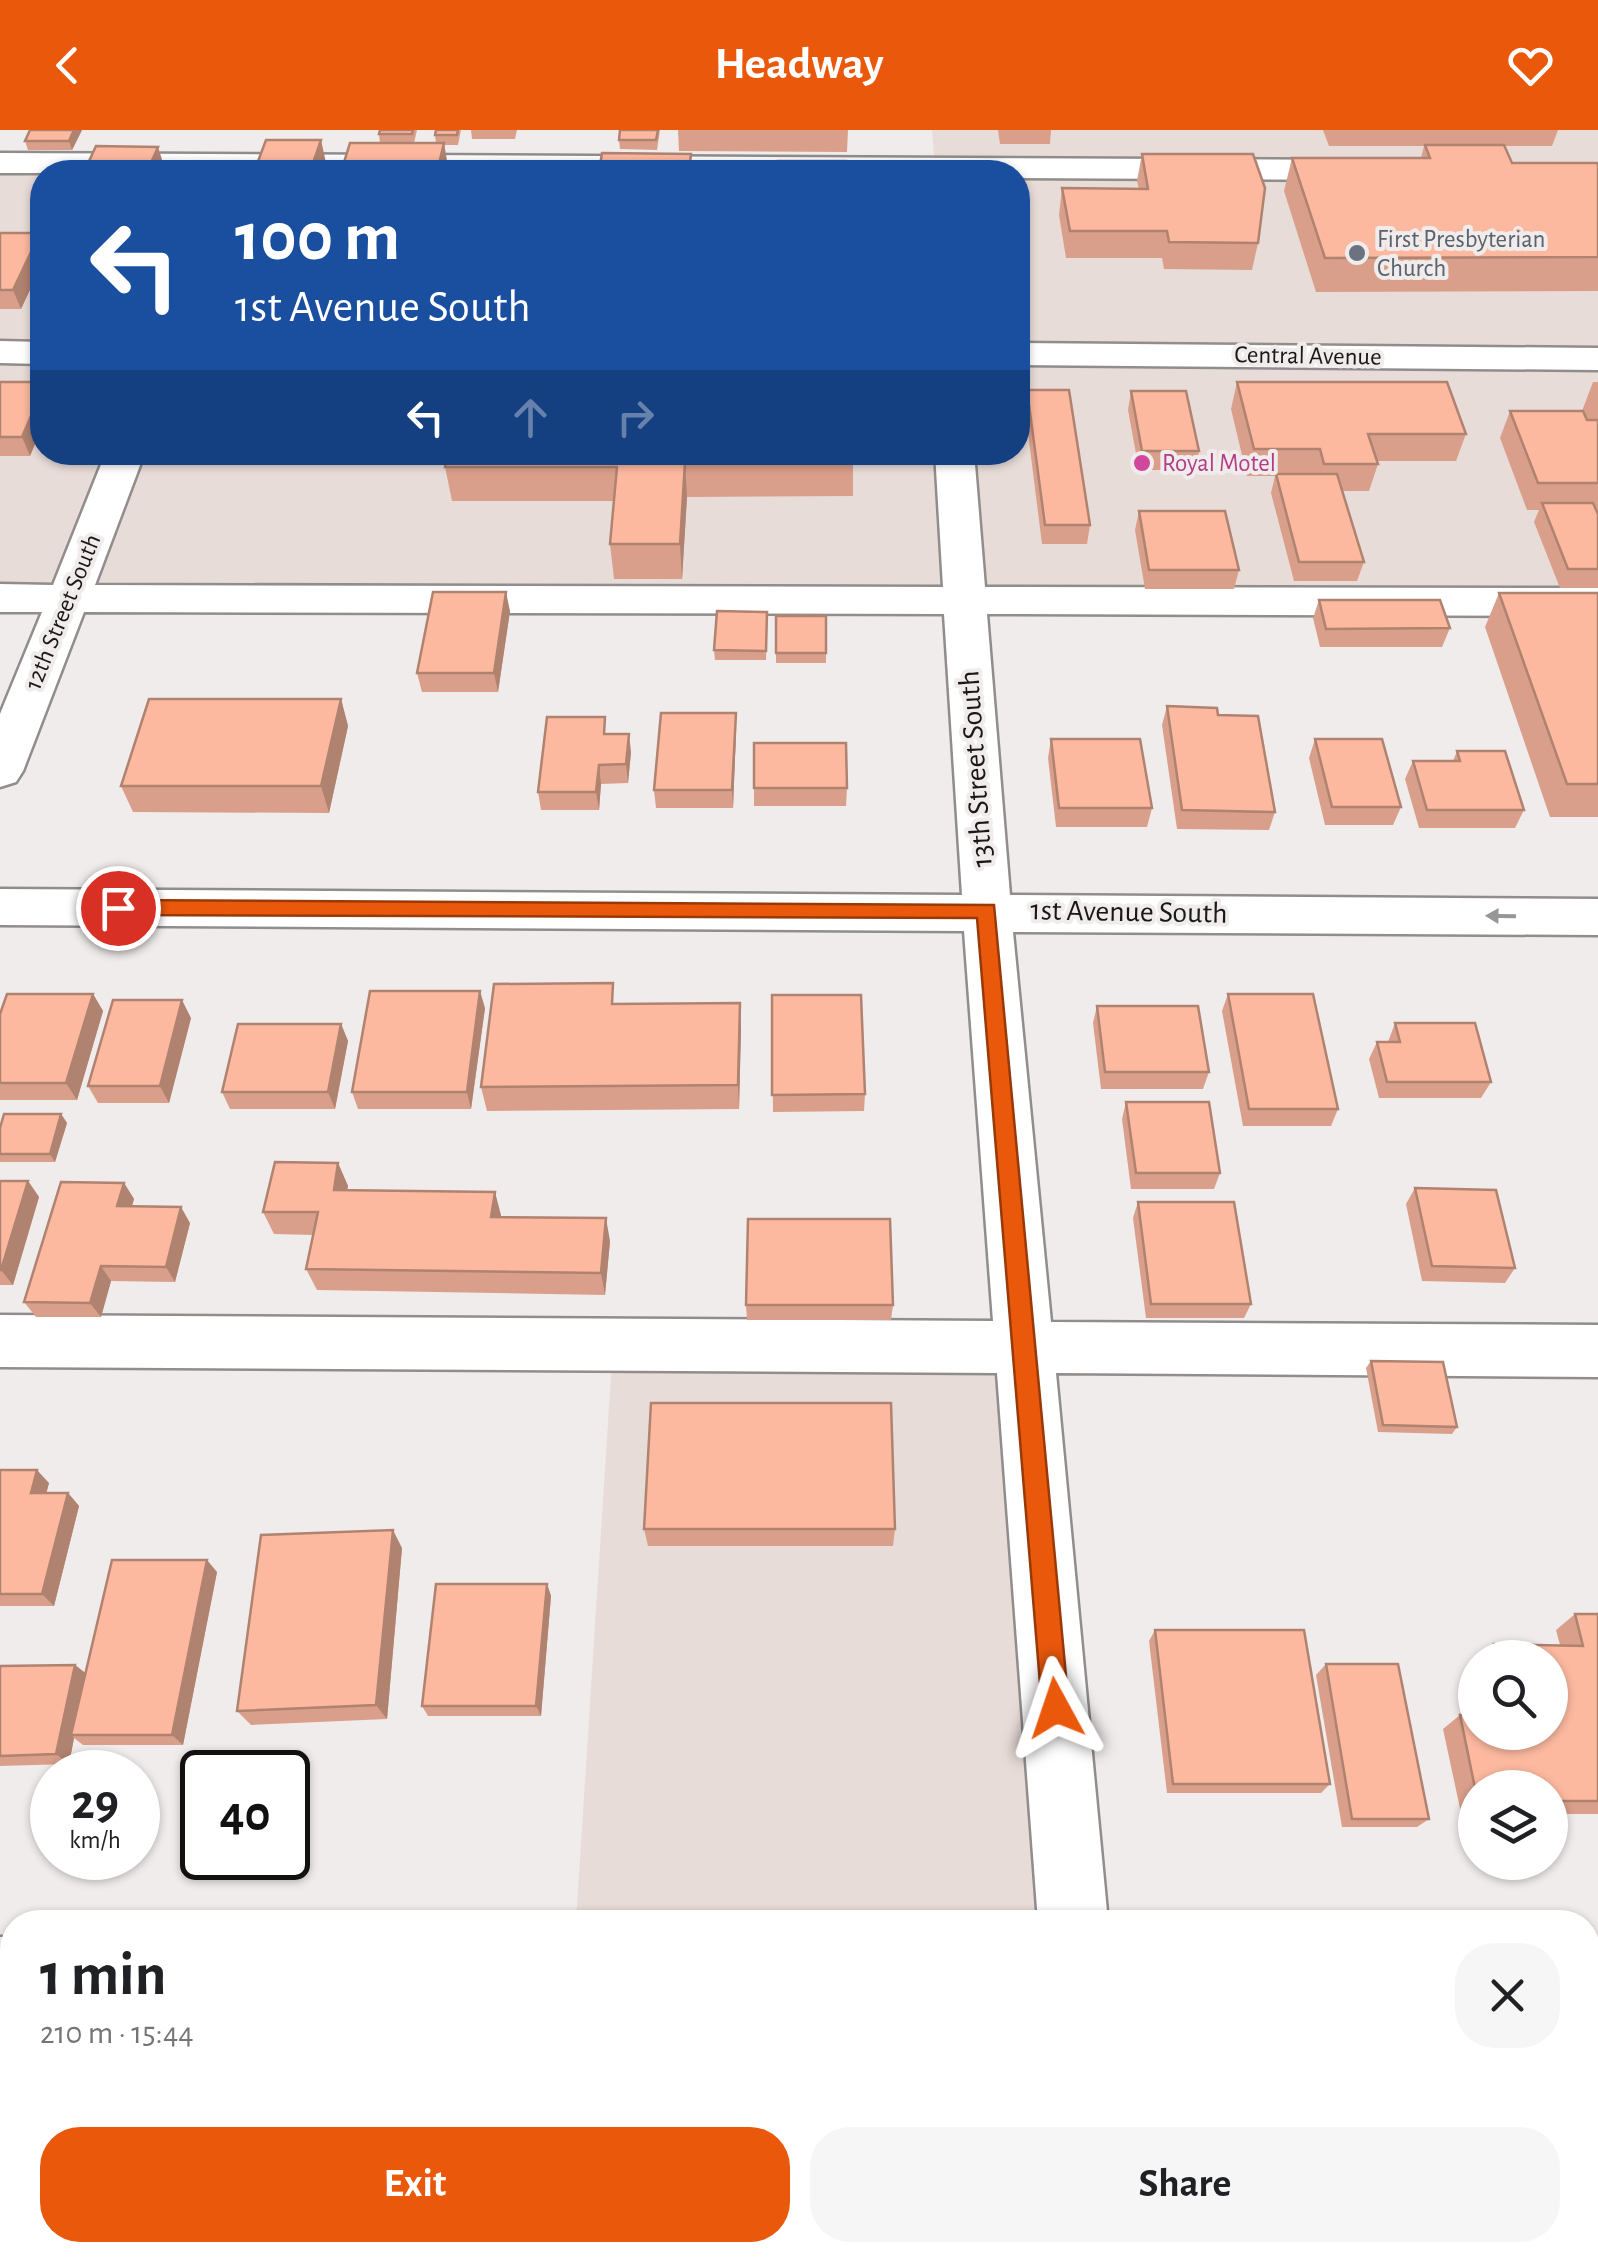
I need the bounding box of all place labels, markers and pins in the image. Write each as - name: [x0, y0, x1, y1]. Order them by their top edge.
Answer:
- place label: First Presbyterian Church: [1377, 227, 1545, 281]
- marker: First Presbyterian Church: [1346, 242, 1368, 264]
- place label: Royal Motel: [1162, 451, 1276, 476]
- marker: Royal Motel: [1131, 452, 1153, 474]
- pin: [76, 866, 161, 951]

